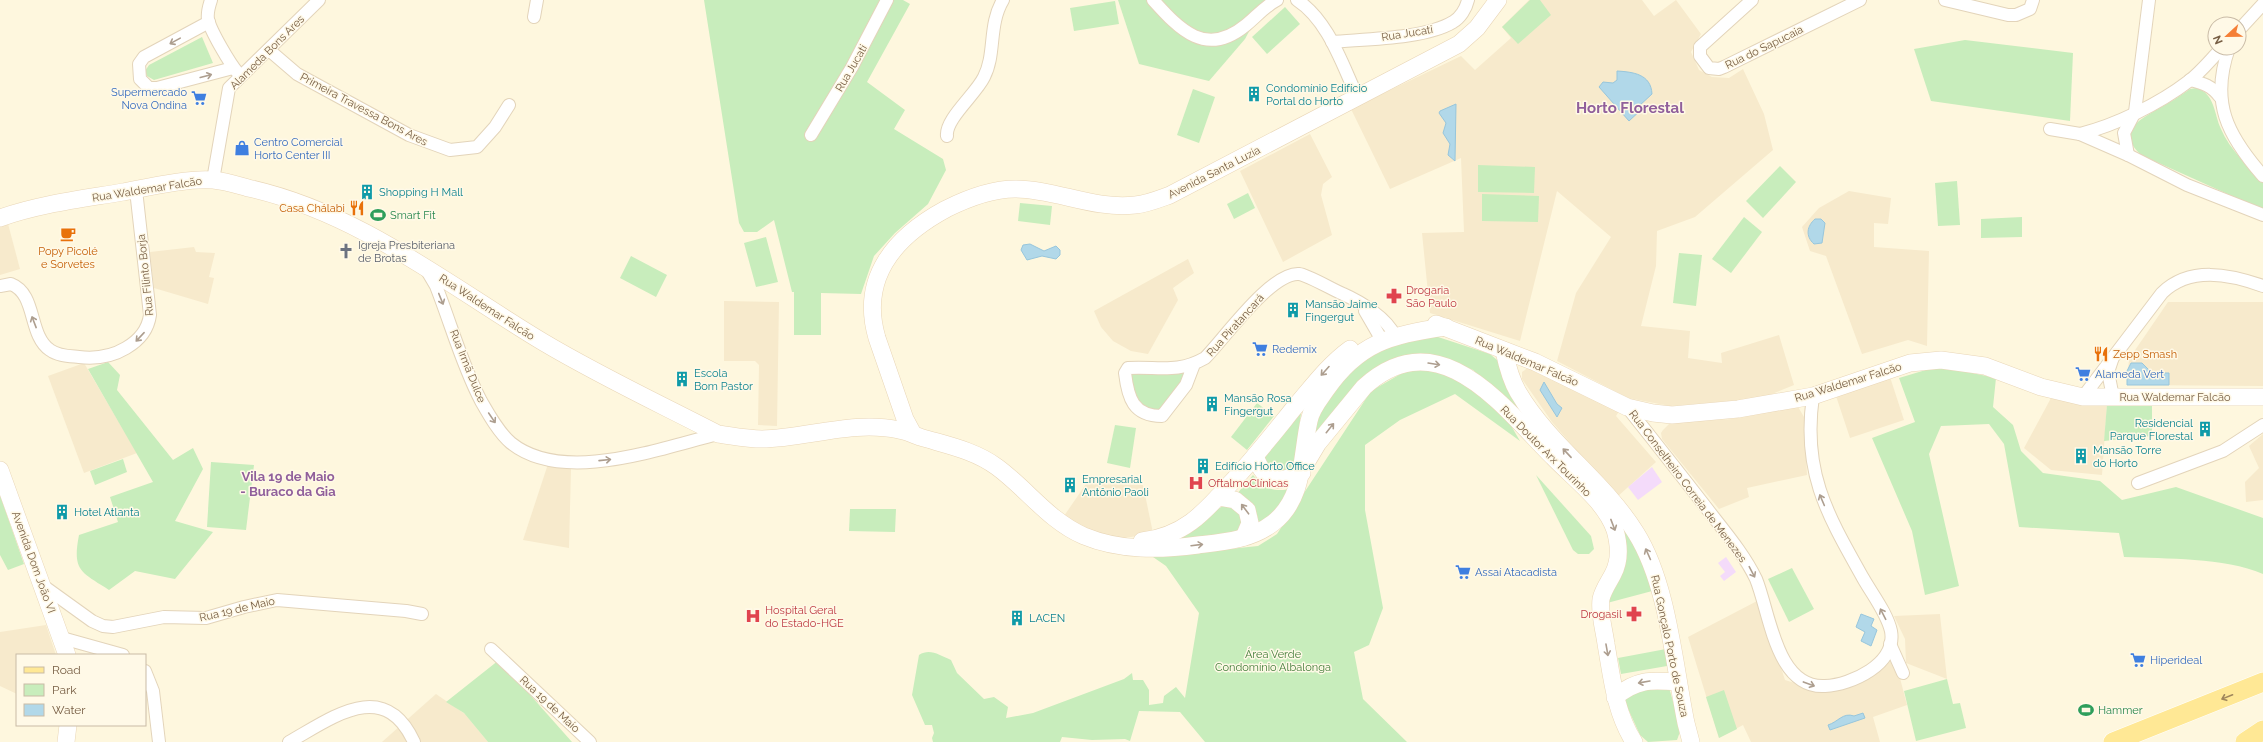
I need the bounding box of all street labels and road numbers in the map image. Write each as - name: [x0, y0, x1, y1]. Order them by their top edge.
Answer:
- street label: Alameda Bons Ares: [228, 13, 307, 92]
- street label: Rua Jucati: [1380, 23, 1434, 44]
- street label: Rua do Sapucaia: [1723, 23, 1805, 72]
- street label: Rua Jucati: [833, 42, 870, 94]
- street label: Primeira Travessa Bons Ares: [298, 70, 430, 149]
- street label: Avenida Santa Luzia: [1166, 144, 1263, 201]
- street label: Rua Waldemar Falcão: [91, 174, 203, 205]
- street label: Rua Filinto Borja: [135, 233, 156, 317]
- street label: Rua Waldemar Falcão: [437, 272, 537, 343]
- street label: Rua Piratancará: [1204, 291, 1267, 359]
- street label: Rua Irmã Dulce: [447, 328, 488, 405]
- street label: Rua Waldemar Falcão: [1473, 334, 1581, 389]
- street label: Rua Waldemar Falcão: [1793, 360, 1904, 405]
- street label: Rua Waldemar Falcão: [2119, 391, 2231, 404]
- street label: Rua Doutor Arx Tourinho: [1498, 403, 1594, 500]
- street label: Rua Conselheiro Correia de Menezes: [1626, 408, 1749, 565]
- street label: Avenida Dom João VI: [9, 509, 58, 615]
- street label: Rua Gonçalo Porto de Souza: [1648, 574, 1691, 718]
- street label: Rua 19 de Maio: [198, 594, 277, 624]
- street label: Rua 19 de Maio: [517, 673, 583, 736]

